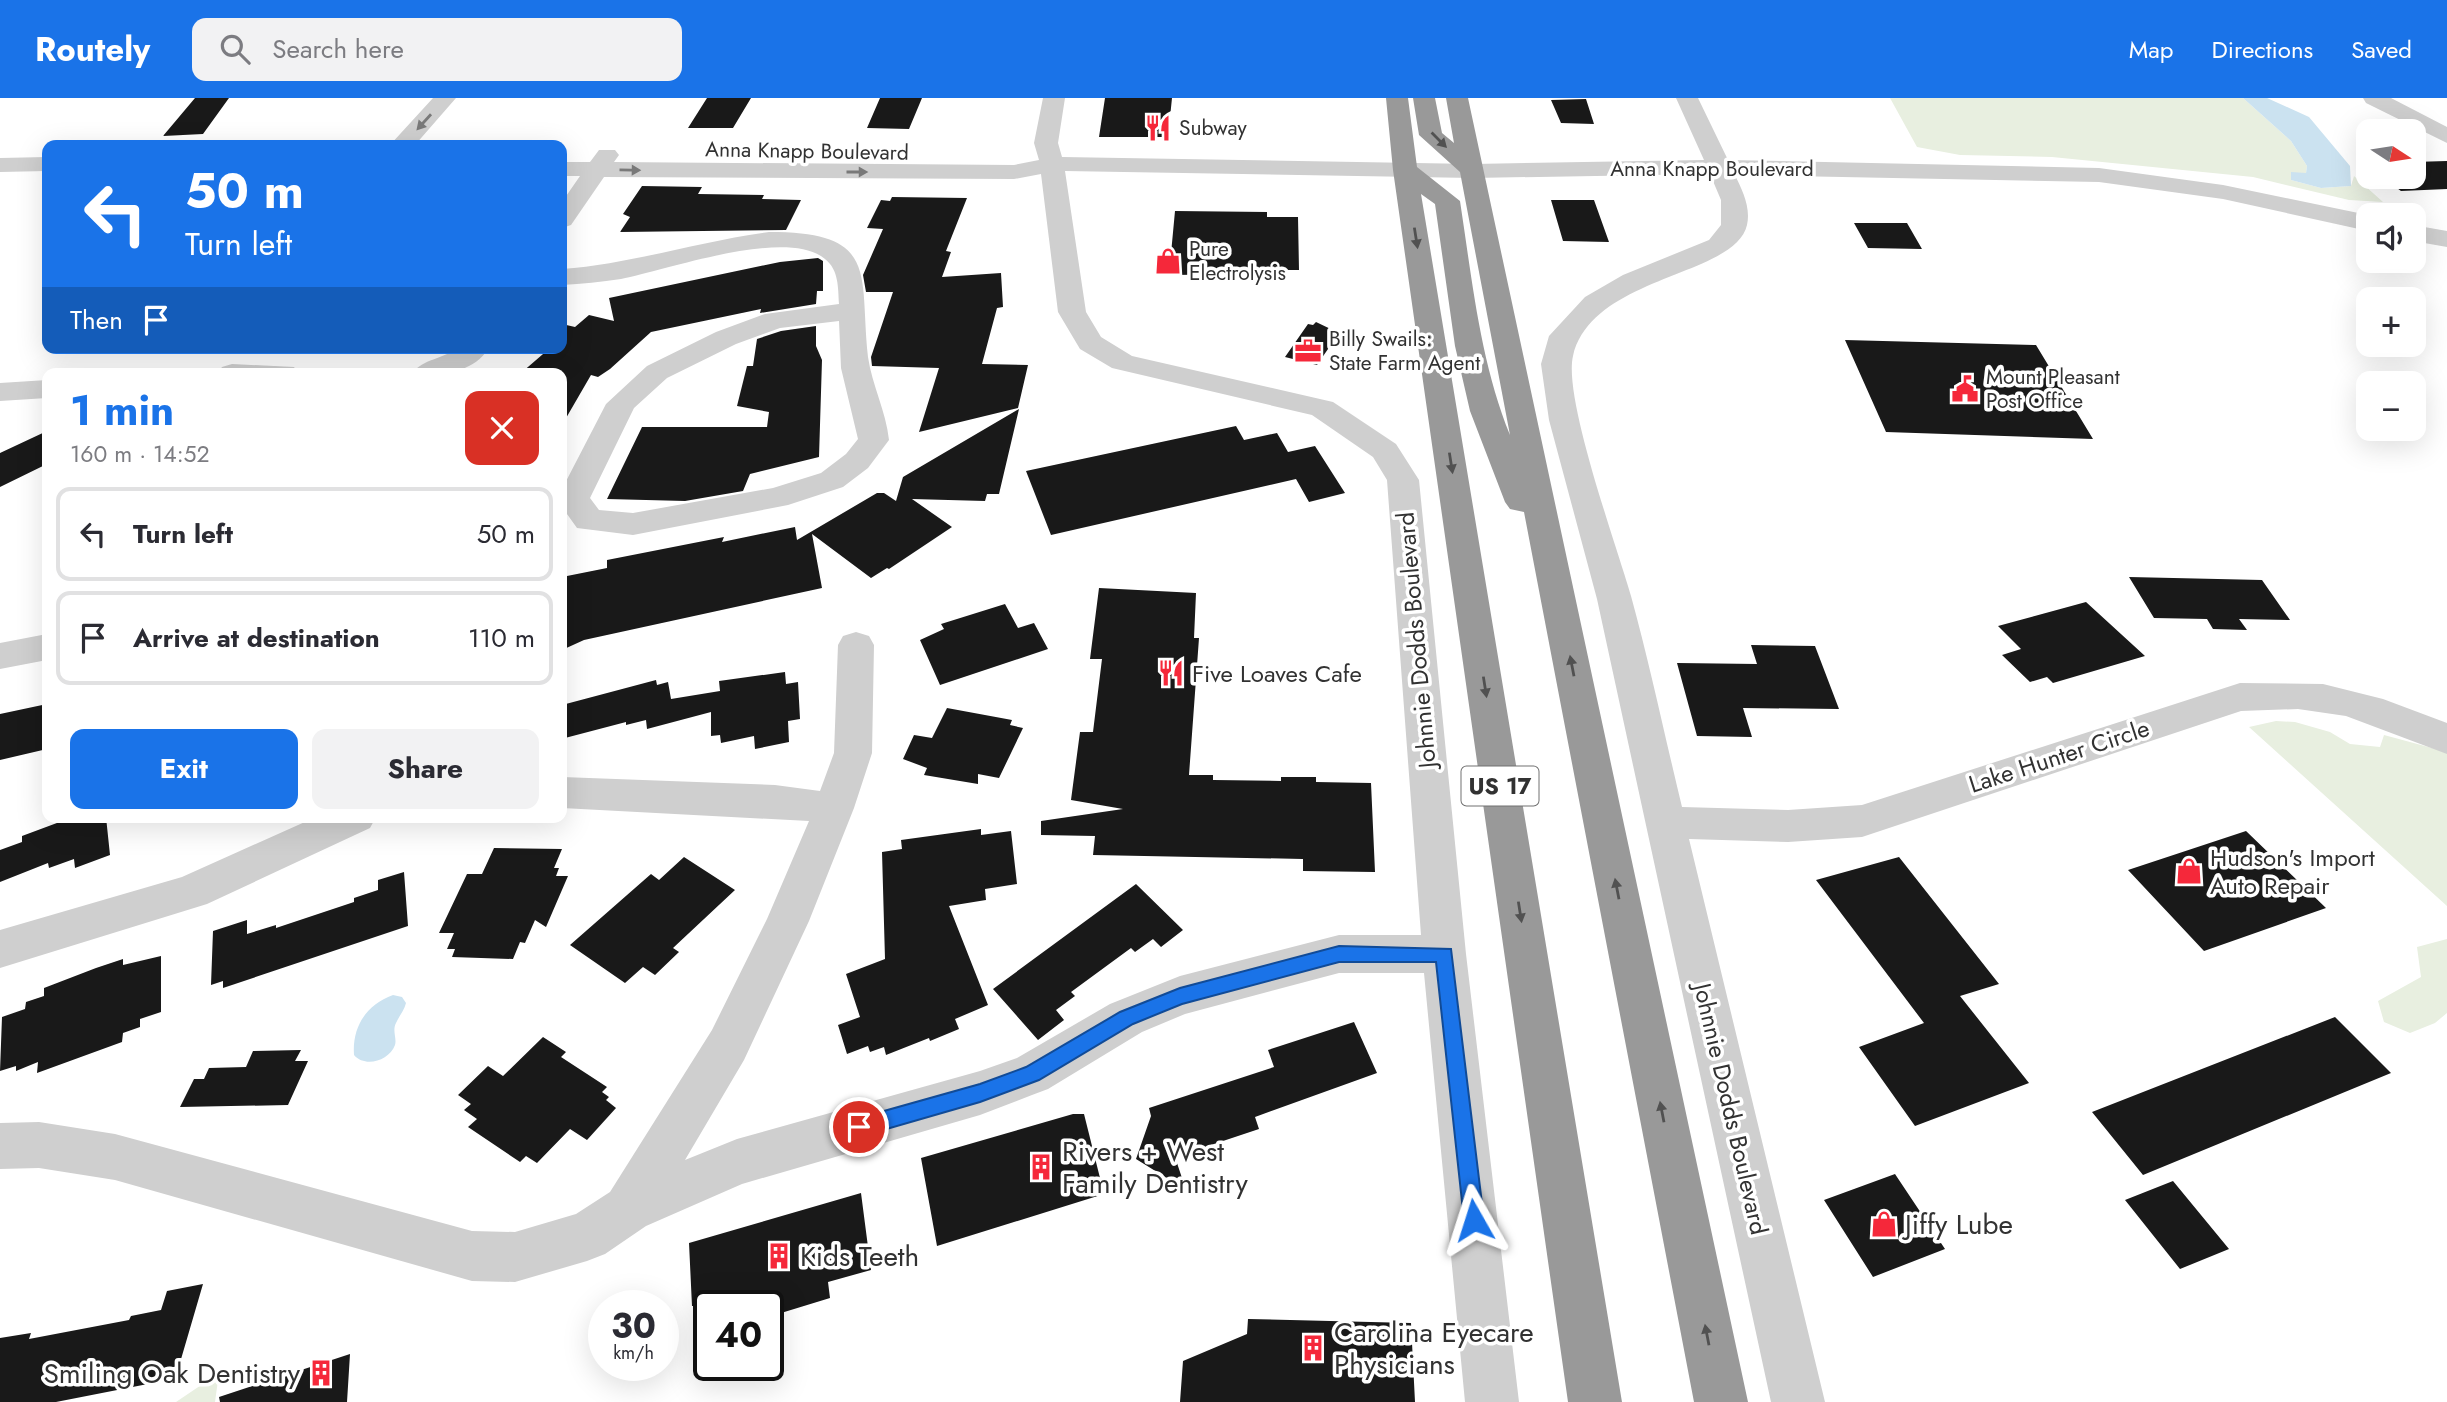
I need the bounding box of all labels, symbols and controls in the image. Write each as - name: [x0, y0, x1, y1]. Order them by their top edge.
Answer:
- search box: [192, 18, 682, 81]
- text: Routely: [35, 26, 150, 73]
- icon: search: [216, 30, 254, 68]
- text: Search here: [272, 30, 404, 68]
- text: Map: [2129, 32, 2174, 67]
- text: Directions: [2212, 32, 2313, 67]
- text: Saved: [2351, 32, 2412, 67]
- one-way arrow: [416, 113, 432, 131]
- restaurant icon: Subway: [1143, 113, 1173, 143]
- place label: Subway: [1179, 113, 1247, 143]
- north arrow: [2356, 119, 2426, 189]
- map controls: [2356, 119, 2426, 441]
- one-way arrow: [1430, 132, 1447, 149]
- street label: Anna Knapp Boulevard: [705, 134, 909, 168]
- street label: Anna Knapp Boulevard: [1610, 154, 1814, 184]
- text: 50 m: [185, 156, 304, 226]
- one-way arrow: [619, 164, 641, 176]
- one-way arrow: [847, 166, 869, 178]
- icon: left: [70, 168, 161, 259]
- button: sound: [2356, 203, 2426, 273]
- text: Turn left: [185, 221, 292, 267]
- one-way arrow: [1411, 227, 1422, 249]
- place label: Pure Electrolysis: [1189, 234, 1286, 288]
- shop icon: Pure Electrolysis: [1153, 246, 1183, 276]
- button: +: [2356, 287, 2426, 357]
- text: Then: [70, 301, 123, 339]
- icon: arrive: [137, 301, 175, 339]
- place label: Billy Swails: State Farm Agent: [1329, 324, 1480, 378]
- office icon: Billy Swails: State Farm Agent: [1293, 336, 1323, 366]
- place label: Mount Pleasant Post Office: [1986, 362, 2120, 416]
- button: −: [2356, 371, 2426, 441]
- public building icon: Mount Pleasant Post Office: [1950, 374, 1980, 404]
- text: 1 min: [70, 380, 174, 441]
- button: close: [465, 391, 539, 465]
- text: 160 m · 14:52: [70, 437, 210, 471]
- one-way arrow: [1445, 452, 1456, 474]
- street label: Johnnie Dodds Boulevard: [1387, 511, 1445, 772]
- icon: left: [74, 515, 112, 553]
- text: Turn left: [133, 515, 233, 553]
- text: 50 m: [477, 515, 535, 553]
- icon: arrive: [74, 619, 112, 657]
- text: Arrive at destination: [133, 619, 380, 657]
- text: 110 m: [468, 619, 535, 657]
- one-way arrow: [1567, 655, 1578, 677]
- place label: Five Loaves Cafe: [1192, 656, 1362, 691]
- restaurant icon: Five Loaves Cafe: [1156, 658, 1186, 688]
- one-way arrow: [1480, 677, 1491, 699]
- street label: Lake Hunter Circle: [1964, 710, 2154, 802]
- button: Exit: [70, 729, 298, 809]
- button: Share: [312, 729, 539, 809]
- road number: US 17: [1462, 766, 1538, 806]
- place label: Hudson's Import Auto Repair: [2210, 840, 2375, 903]
- shop icon: Hudson's Import Auto Repair: [2174, 856, 2204, 886]
- one-way arrow: [1612, 878, 1623, 900]
- one-way arrow: [1515, 901, 1526, 923]
- street label: Johnnie Dodds Boulevard: [1684, 977, 1777, 1238]
- pin: [829, 1097, 889, 1157]
- one-way arrow: [1657, 1101, 1668, 1123]
- icon: arrive: [840, 1108, 878, 1146]
- place label: Rivers + West Family Dentistry: [1062, 1131, 1249, 1204]
- building icon: Rivers + West Family Dentistry: [1026, 1152, 1056, 1182]
- position arrow: [1437, 1183, 1511, 1257]
- place label: Jiffy Lube: [1901, 1204, 2013, 1245]
- shop icon: Jiffy Lube: [1869, 1209, 1899, 1239]
- place label: Kids Teeth: [800, 1236, 919, 1277]
- building icon: Kids Teeth: [764, 1241, 794, 1271]
- speed limit sign: 40: [693, 1290, 784, 1381]
- text: 30: [611, 1301, 656, 1351]
- place label: Carolina Eyecare Physicians: [1334, 1312, 1534, 1385]
- one-way arrow: [1701, 1324, 1712, 1346]
- building icon: Carolina Eyecare Physicians: [1298, 1333, 1328, 1363]
- text: km/h: [613, 1340, 654, 1366]
- place label: Smiling Oak Dentistry: [44, 1353, 301, 1394]
- building icon: Smiling Oak Dentistry: [306, 1358, 336, 1388]

